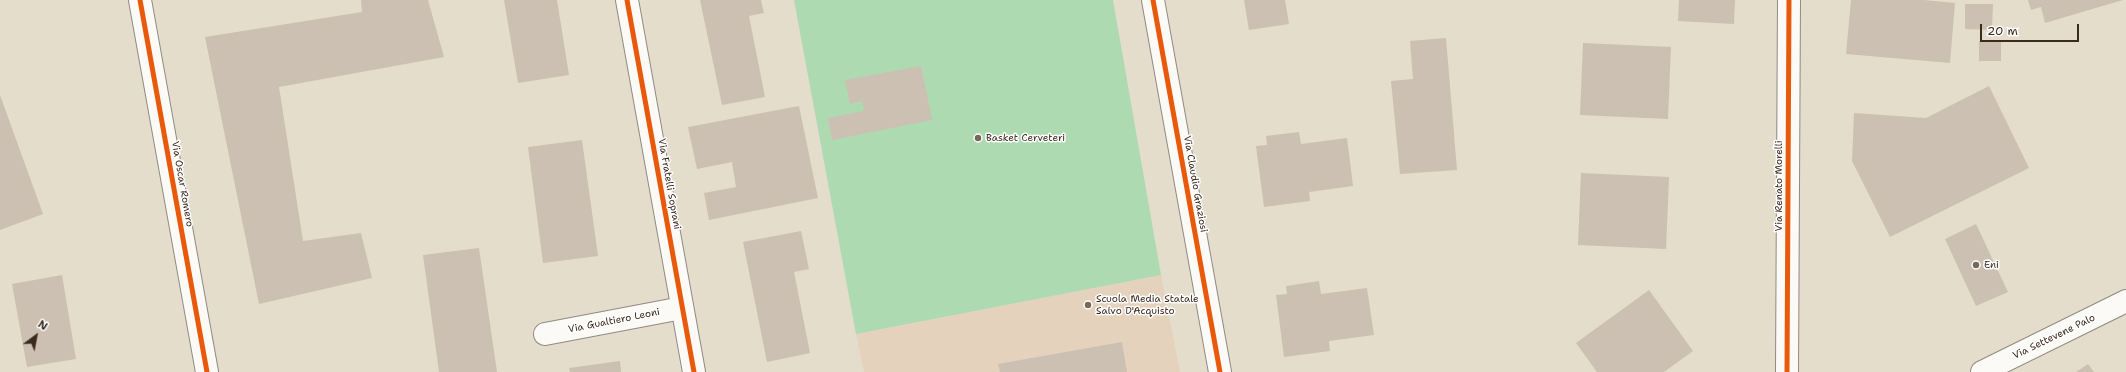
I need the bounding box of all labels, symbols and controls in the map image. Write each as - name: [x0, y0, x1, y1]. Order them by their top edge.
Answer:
- scale bar: [1982, 16, 2081, 42]
- text: 20 m: [1987, 23, 2018, 39]
- place label: Basket Cerveteri: [986, 132, 1065, 144]
- marker: Basket Cerveteri: [973, 133, 983, 143]
- street label: Via Claudio Graziosi: [1181, 135, 1209, 233]
- street label: Via Fratelli Soprani: [655, 137, 683, 231]
- street label: Via Oscar Romero: [169, 140, 195, 228]
- street label: Via Renato Morelli: [1773, 141, 1785, 231]
- place label: Eni: [1984, 259, 1999, 271]
- marker: Eni: [1971, 260, 1981, 270]
- place label: Scuola Media Statale Salvo D'Acquisto: [1096, 293, 1199, 316]
- marker: Scuola Media Statale Salvo D'Acquisto: [1083, 300, 1093, 310]
- street label: Via Gualtiero Leoni: [567, 306, 661, 336]
- street label: Via Settevene Palo: [2011, 312, 2097, 362]
- north arrow: [16, 316, 56, 356]
- text: N: [35, 317, 50, 334]

